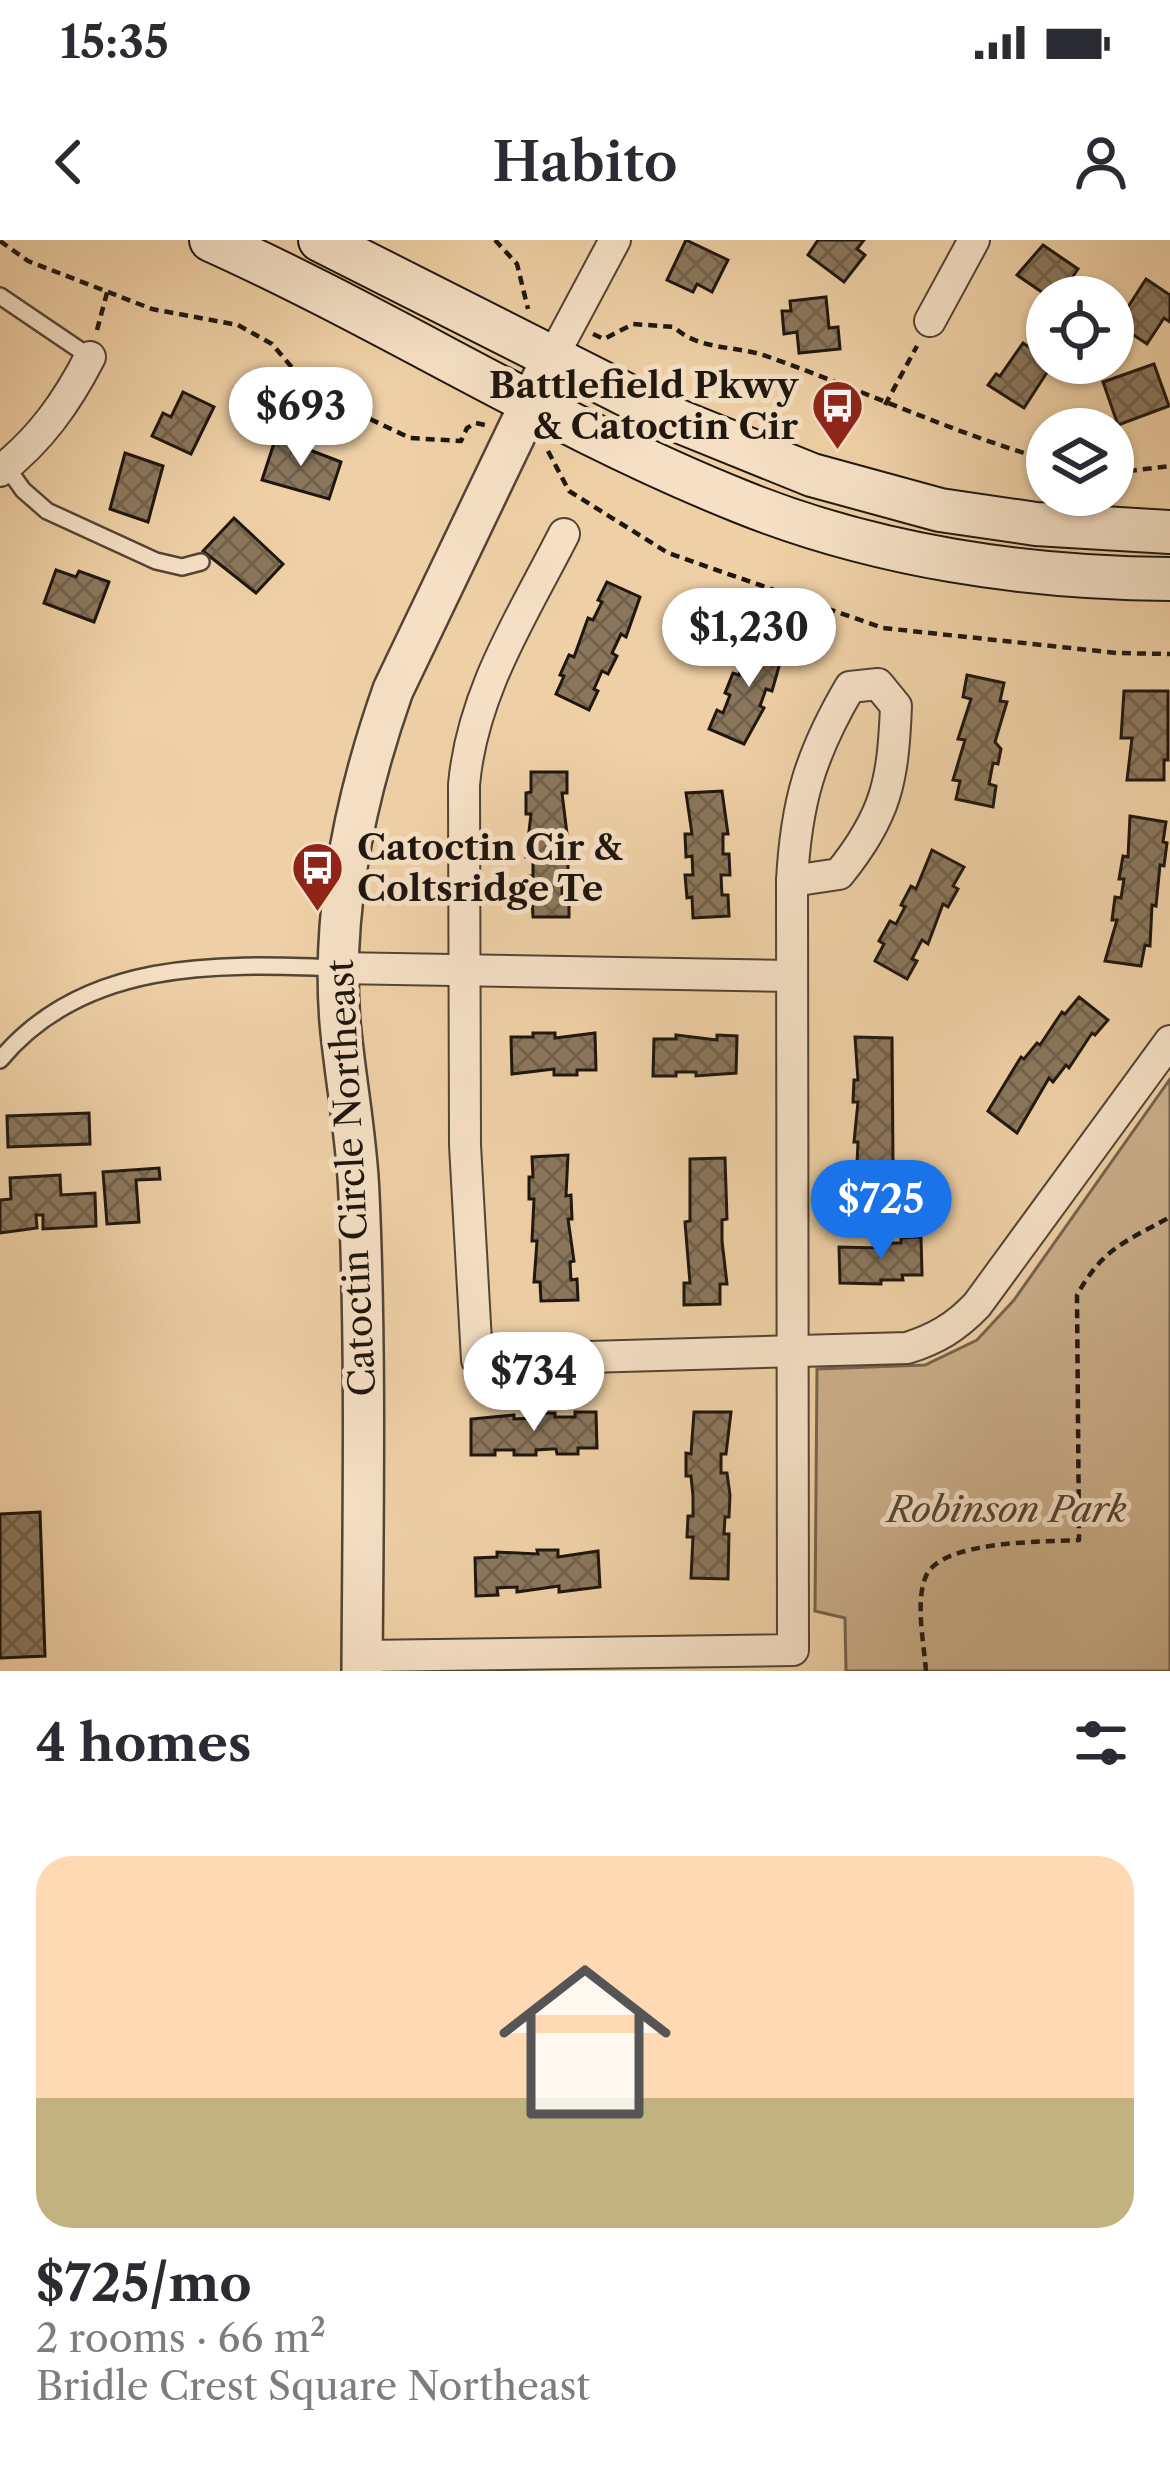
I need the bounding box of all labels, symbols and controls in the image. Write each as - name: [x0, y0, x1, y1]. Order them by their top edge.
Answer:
- text: 15:35: [60, 14, 169, 70]
- icon: back: [36, 129, 102, 195]
- text: Habito: [492, 129, 678, 195]
- icon: person: [1068, 129, 1134, 195]
- map controls: [1026, 276, 1134, 516]
- button: locate: [1026, 276, 1134, 384]
- place label: Battlefield Pkwy & Catoctin Cir: [489, 363, 799, 448]
- pin: $693: [230, 367, 372, 469]
- bus stop icon: Battlefield Pkwy & Catoctin Cir: [809, 378, 865, 452]
- text: $693: [256, 382, 346, 430]
- button: layers: [1026, 408, 1134, 516]
- pin: $1,230: [651, 588, 847, 690]
- text: $1,230: [689, 603, 809, 651]
- place label: Catoctin Cir & Coltsridge Te: [357, 825, 623, 910]
- bus stop icon: Catoctin Cir & Coltsridge Te: [290, 840, 346, 914]
- street label: Catoctin Circle Northeast: [318, 958, 384, 1398]
- pin: $725: [810, 1160, 952, 1262]
- text: $725: [838, 1175, 924, 1223]
- pin: $734: [463, 1332, 605, 1434]
- text: $734: [490, 1347, 578, 1395]
- park label: Robinson Park: [884, 1487, 1127, 1531]
- icon: filters: [1068, 1710, 1134, 1776]
- text: 4 homes: [36, 1712, 251, 1774]
- icon: home: [477, 1934, 693, 2150]
- text: $725/mo: [36, 2252, 252, 2314]
- text: 2 rooms · 66 m²: [36, 2314, 326, 2362]
- text: Bridle Crest Square Northeast: [36, 2362, 590, 2410]

